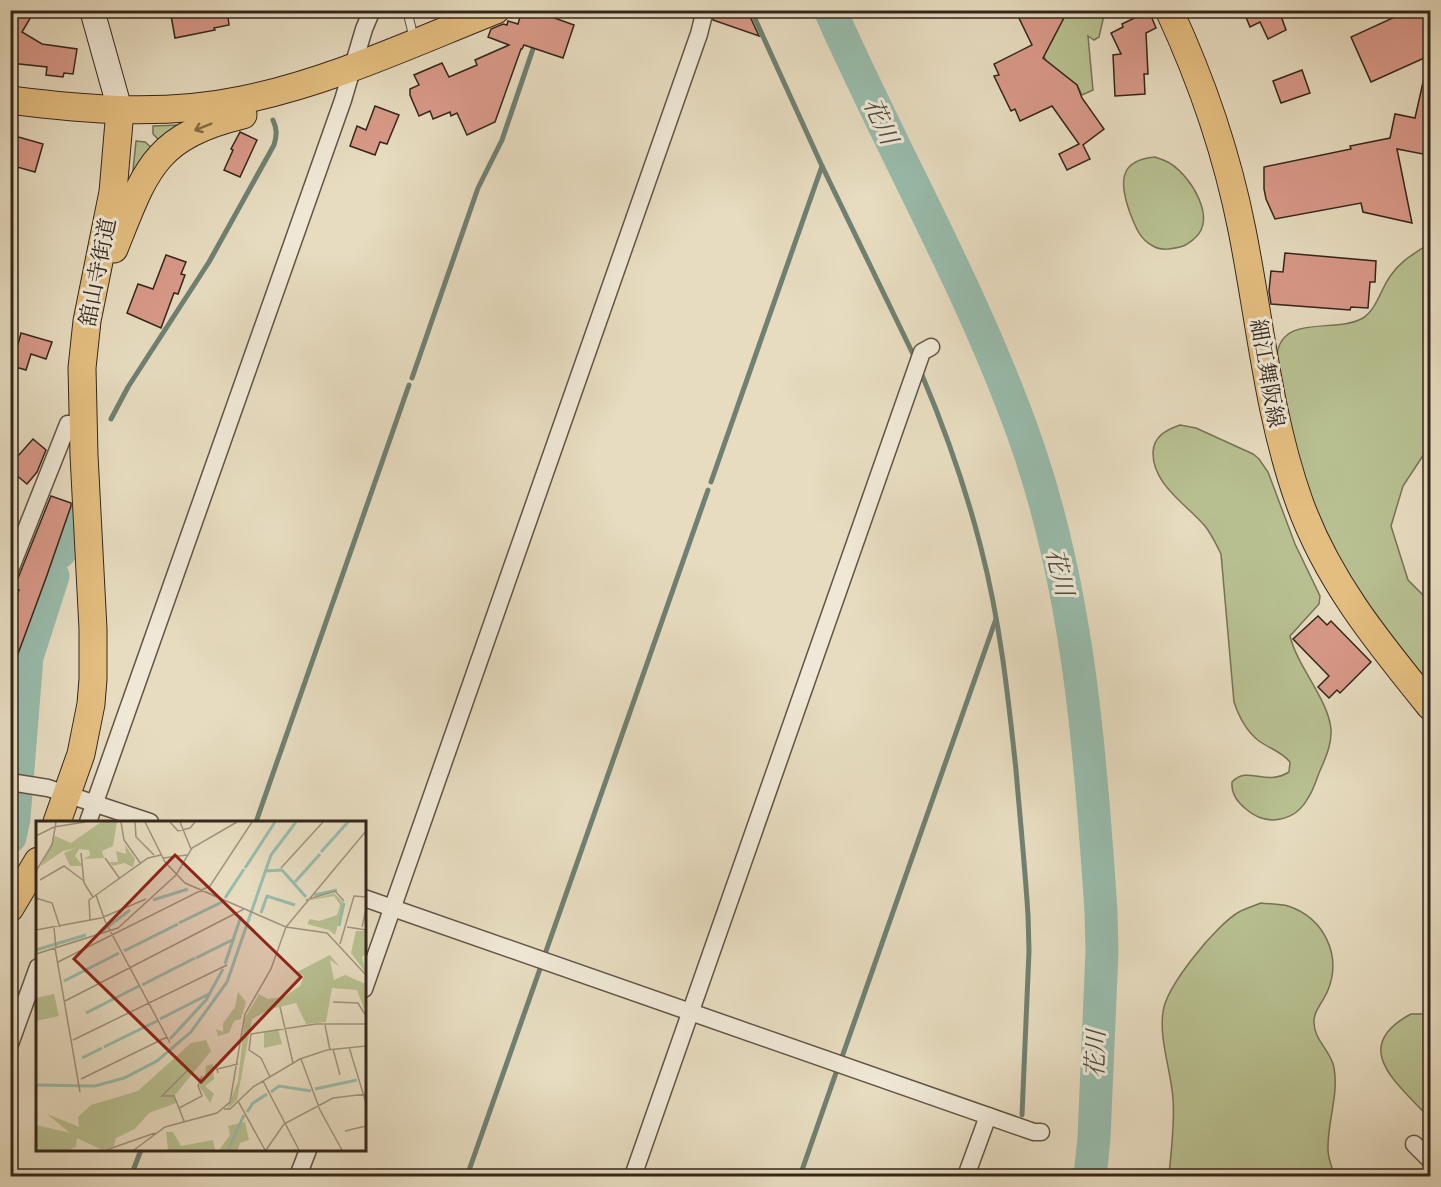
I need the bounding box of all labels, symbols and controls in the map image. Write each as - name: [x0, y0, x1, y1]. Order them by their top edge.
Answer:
- water label: 花川: [855, 92, 908, 153]
- one-way arrow: [194, 122, 212, 133]
- street label: 舘山寺街道: [71, 215, 123, 329]
- street label: 細江舞阪線: [1243, 316, 1293, 430]
- water label: 花川: [1037, 544, 1084, 602]
- inset map: [36, 821, 366, 1151]
- water label: 花川: [1077, 1026, 1113, 1079]

